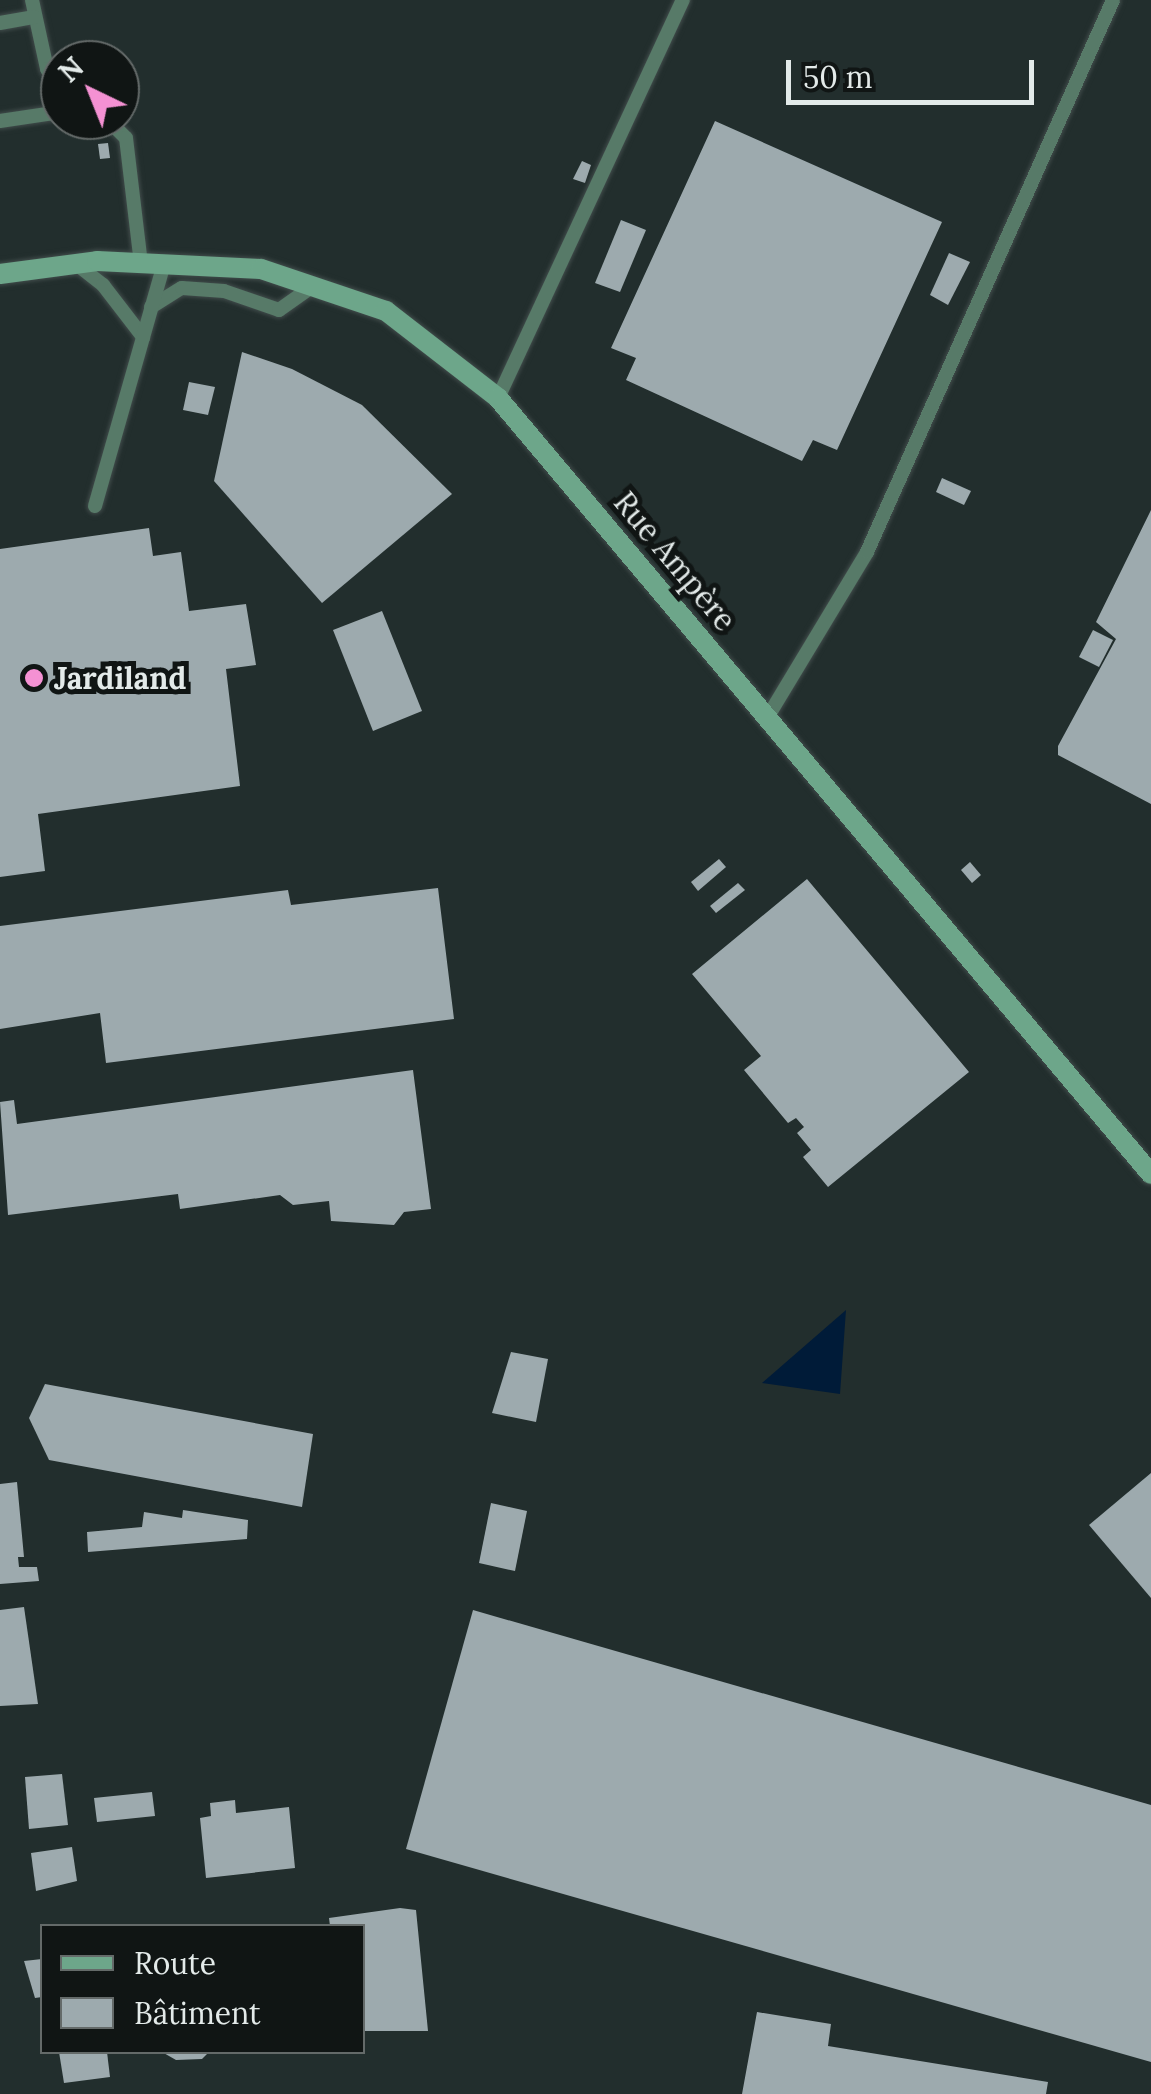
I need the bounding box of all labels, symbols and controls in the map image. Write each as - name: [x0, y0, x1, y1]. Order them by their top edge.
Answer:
- north arrow: [40, 40, 140, 140]
- scale bar: [791, 40, 1038, 102]
- text: N: [51, 49, 91, 90]
- text: 50 m: [803, 58, 873, 96]
- street label: Rue Ampère: [607, 484, 743, 638]
- place label: Jardiland: [54, 660, 186, 696]
- marker: Jardiland: [23, 667, 45, 689]
- legend: [40, 1924, 365, 2054]
- text: Route: [134, 1944, 216, 1982]
- text: Bâtiment: [134, 1994, 261, 2032]

